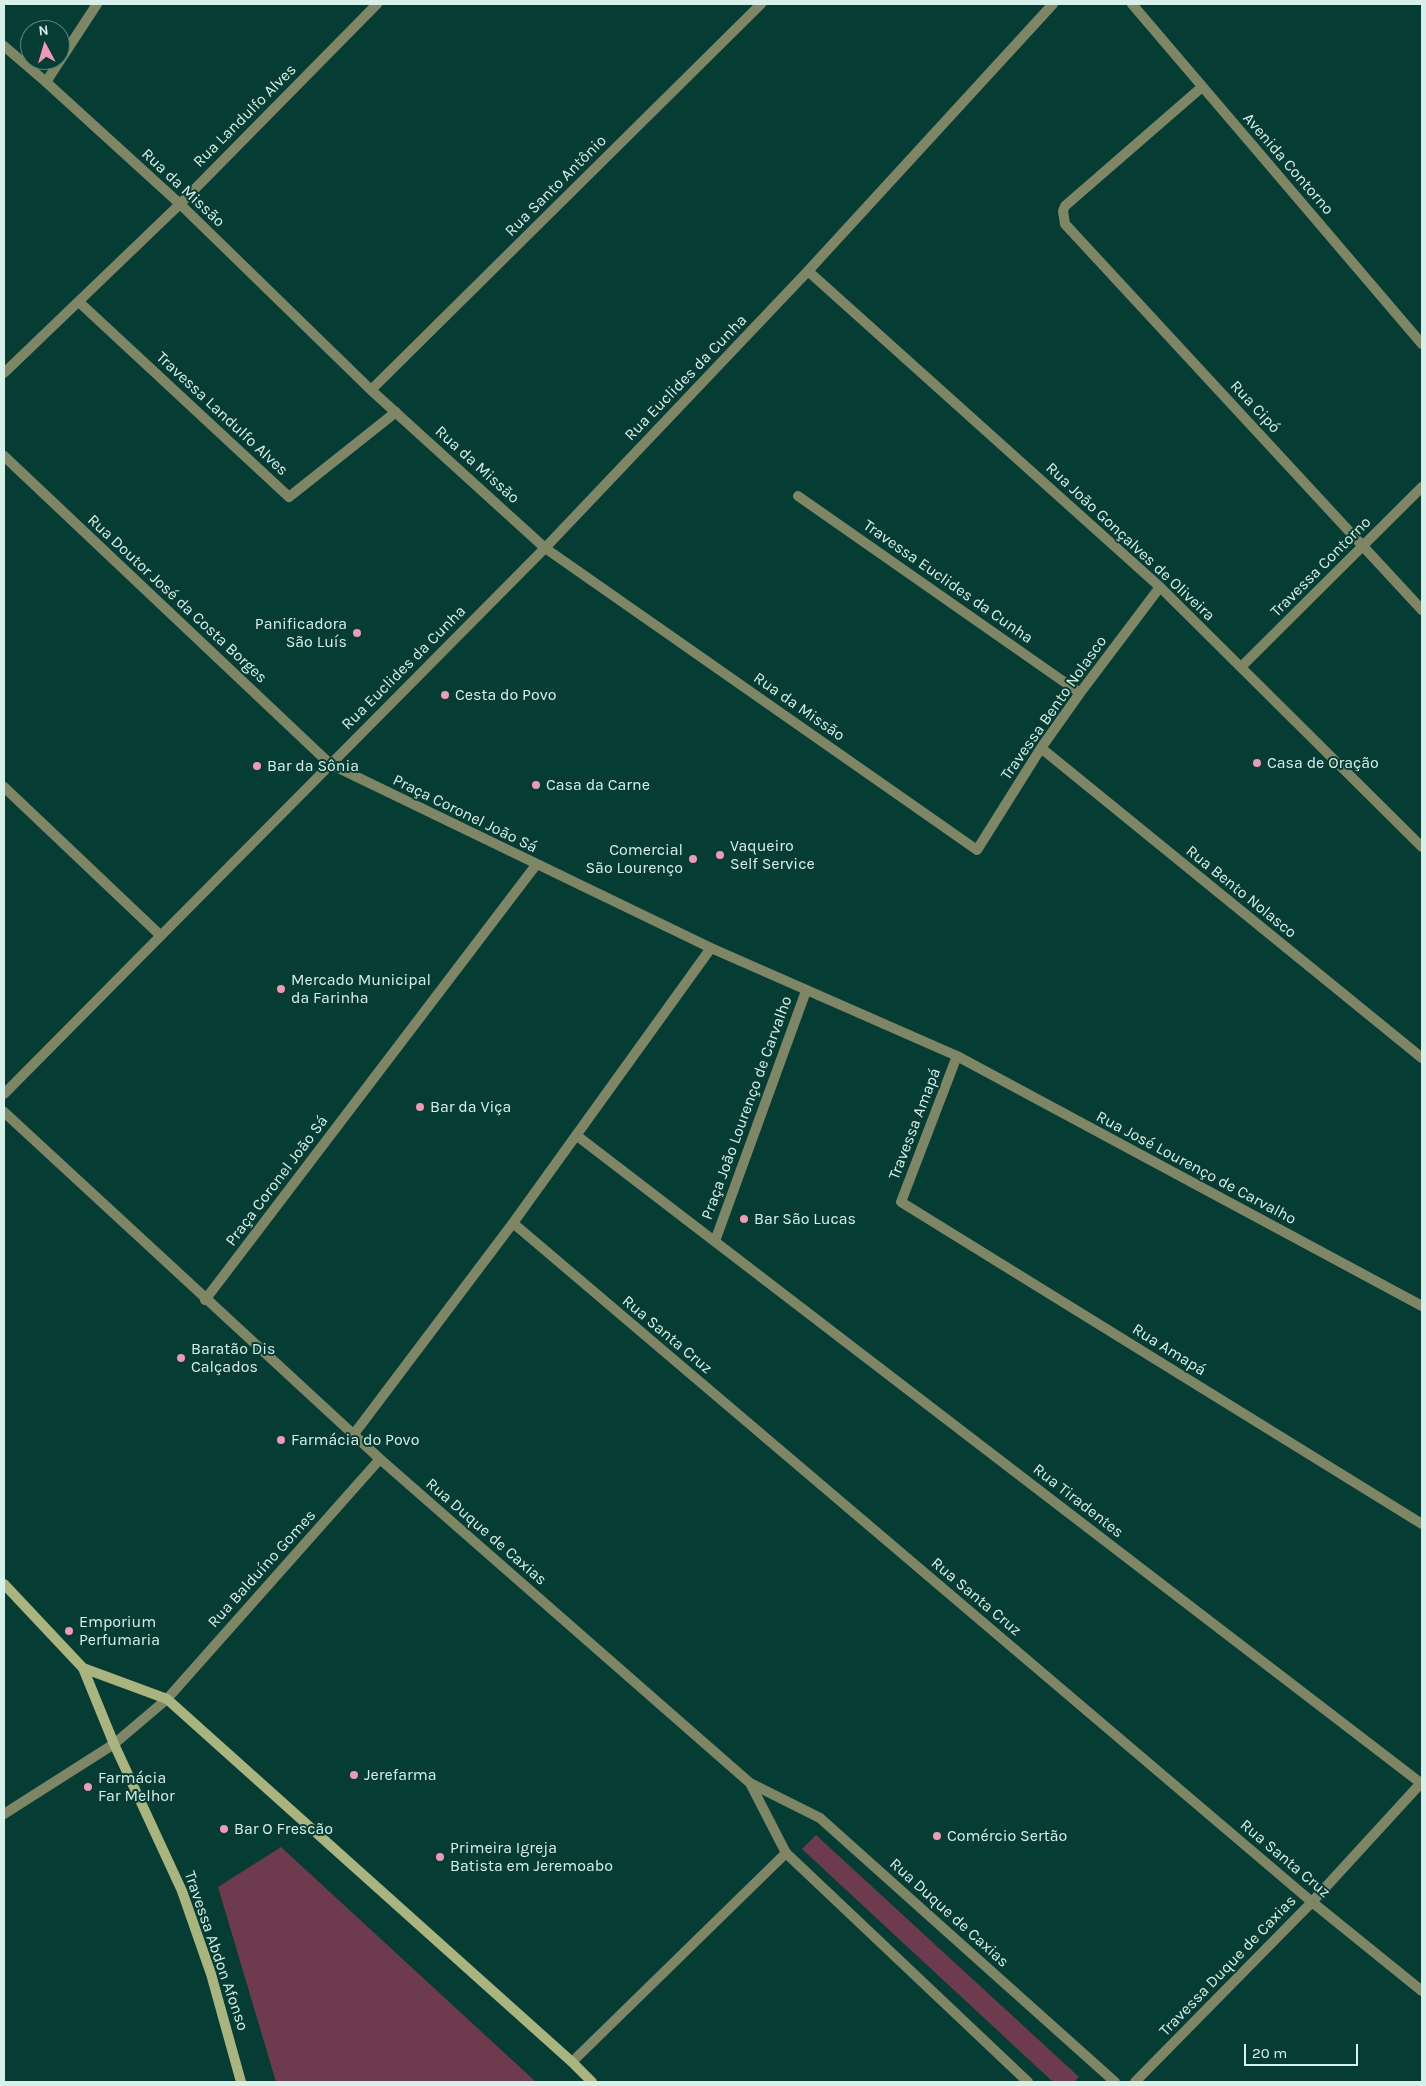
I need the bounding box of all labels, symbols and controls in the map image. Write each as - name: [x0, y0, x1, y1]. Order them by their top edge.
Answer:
- north arrow: [20, 20, 70, 70]
- text: N: [38, 22, 49, 40]
- street label: Rua Landulfo Alves: [189, 60, 301, 172]
- street label: Avenida Contorno: [1239, 109, 1337, 219]
- street label: Rua Santo Antônio: [501, 131, 611, 241]
- street label: Rua da Missão: [137, 145, 229, 231]
- street label: Rua Euclides da Cunha: [621, 311, 751, 445]
- street label: Travessa Landulfo Alves: [152, 348, 292, 480]
- street label: Rua Cipó: [1226, 377, 1284, 437]
- street label: Rua da Missão: [431, 422, 523, 508]
- street label: Rua João Gonçalves de Oliveira: [1042, 459, 1218, 625]
- street label: Rua Doutor José da Costa Borges: [83, 511, 271, 687]
- street label: Travessa Contorno: [1267, 513, 1375, 621]
- street label: Travessa Euclides da Cunha: [859, 516, 1037, 648]
- street label: Rua Euclides da Cunha: [338, 602, 470, 734]
- place label: Panificadora São Luís: [255, 614, 347, 652]
- marker: Panificadora São Luís: [351, 627, 363, 639]
- street label: Travessa Bento Nolasco: [997, 632, 1111, 784]
- street label: Rua da Missão: [750, 668, 848, 746]
- place label: Cesta do Povo: [455, 685, 556, 705]
- marker: Cesta do Povo: [439, 689, 451, 701]
- place label: Casa de Oração: [1267, 753, 1379, 773]
- place label: Bar da Sônia: [267, 756, 359, 776]
- marker: Casa de Oração: [1251, 757, 1263, 769]
- marker: Bar da Sônia: [251, 760, 263, 772]
- street label: Praça Coronel João Sá: [390, 771, 540, 857]
- place label: Casa da Carne: [546, 775, 650, 795]
- marker: Casa da Carne: [530, 779, 542, 791]
- place label: Vaqueiro Self Service: [730, 836, 815, 874]
- place label: Comercial São Lourenço: [585, 840, 683, 878]
- street label: Rua Bento Nolasco: [1182, 841, 1300, 943]
- marker: Vaqueiro Self Service: [714, 849, 726, 861]
- marker: Comercial São Lourenço: [687, 853, 699, 865]
- place label: Mercado Municipal da Farinha: [291, 970, 431, 1008]
- marker: Mercado Municipal da Farinha: [275, 983, 287, 995]
- street label: Praça João Lourenço de Carvalho: [697, 993, 797, 1223]
- street label: Travessa Amapá: [885, 1065, 945, 1183]
- place label: Bar da Viça: [430, 1097, 511, 1117]
- marker: Bar da Viça: [414, 1101, 426, 1113]
- street label: Rua José Lourenço de Carvalho: [1093, 1107, 1299, 1229]
- street label: Praça Coronel João Sá: [222, 1112, 332, 1250]
- place label: Bar São Lucas: [754, 1209, 856, 1229]
- marker: Bar São Lucas: [738, 1213, 750, 1225]
- street label: Rua Santa Cruz: [618, 1292, 716, 1378]
- street label: Rua Amapá: [1129, 1320, 1209, 1380]
- place label: Baratão Dis Calçados: [191, 1339, 275, 1377]
- marker: Baratão Dis Calçados: [175, 1352, 187, 1364]
- place label: Farmácia do Povo: [291, 1430, 419, 1450]
- marker: Farmácia do Povo: [275, 1434, 287, 1446]
- street label: Rua Tiradentes: [1029, 1460, 1127, 1542]
- street label: Rua Duque de Caxias: [422, 1474, 550, 1590]
- street label: Rua Balduíno Gomes: [204, 1506, 320, 1632]
- street label: Rua Santa Cruz: [927, 1554, 1025, 1640]
- place label: Emporium Perfumaria: [79, 1612, 160, 1650]
- marker: Emporium Perfumaria: [63, 1625, 75, 1637]
- place label: Jerefarma: [364, 1765, 437, 1785]
- place label: Farmácia Far Melhor: [98, 1768, 175, 1806]
- marker: Jerefarma: [348, 1769, 360, 1781]
- marker: Farmácia Far Melhor: [82, 1781, 94, 1793]
- street label: Rua Santa Cruz: [1236, 1816, 1334, 1902]
- place label: Bar O Frescão: [234, 1819, 333, 1839]
- marker: Bar O Frescão: [218, 1823, 230, 1835]
- place label: Comércio Sertão: [947, 1826, 1067, 1846]
- marker: Comércio Sertão: [931, 1830, 943, 1842]
- place label: Primeira Igreja Batista em Jeremoabo: [450, 1838, 613, 1876]
- marker: Primeira Igreja Batista em Jeremoabo: [434, 1851, 446, 1863]
- street label: Rua Duque de Caxias: [885, 1854, 1013, 1972]
- street label: Travessa Abdon Afonso: [180, 1869, 252, 2033]
- street label: Travessa Duque de Caxias: [1156, 1891, 1300, 2041]
- scale bar: [1246, 2034, 1360, 2066]
- text: 20 m: [1252, 2044, 1287, 2062]

